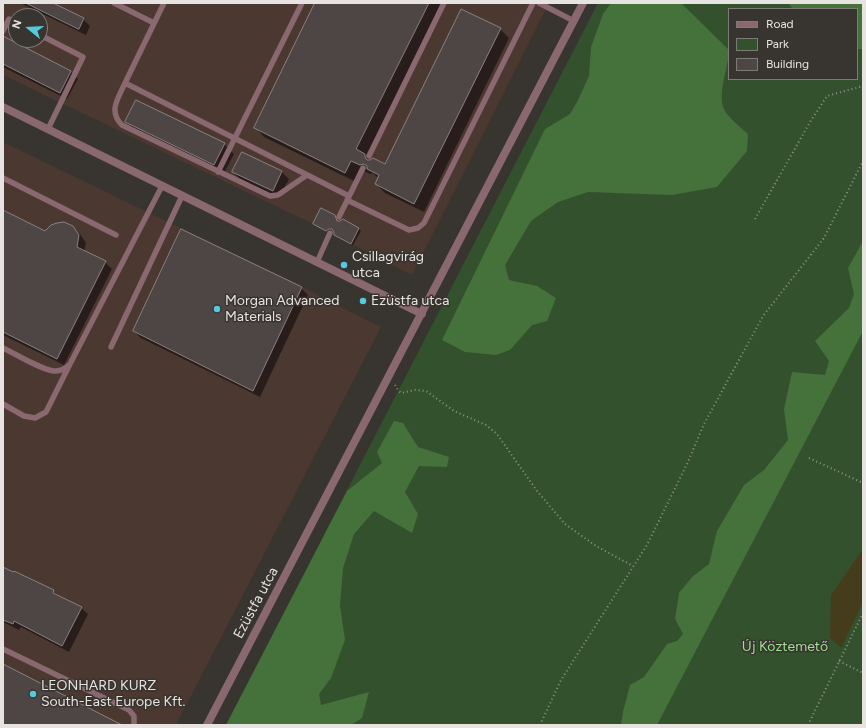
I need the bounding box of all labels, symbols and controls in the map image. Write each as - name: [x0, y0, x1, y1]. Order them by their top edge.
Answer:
- north arrow: [8, 8, 48, 48]
- legend: [728, 8, 858, 80]
- text: Road: [766, 17, 794, 31]
- text: N: [10, 18, 25, 31]
- text: Park: [766, 37, 789, 51]
- text: Building: [766, 57, 809, 71]
- place label: Csillagvirág utca: [352, 249, 424, 282]
- marker: Csillagvirág utca: [339, 260, 349, 270]
- place label: Morgan Advanced Materials: [225, 293, 339, 326]
- place label: Ezüstfa utca: [371, 293, 449, 309]
- marker: Ezüstfa utca: [358, 296, 368, 306]
- marker: Morgan Advanced Materials: [212, 304, 222, 314]
- street label: Ezüstfa utca: [230, 564, 282, 642]
- park label: Új Köztemető: [742, 639, 828, 655]
- place label: LEONHARD KURZ South-East Europe Kft.: [41, 678, 185, 710]
- marker: LEONHARD KURZ South-East Europe Kft.: [28, 689, 38, 699]

